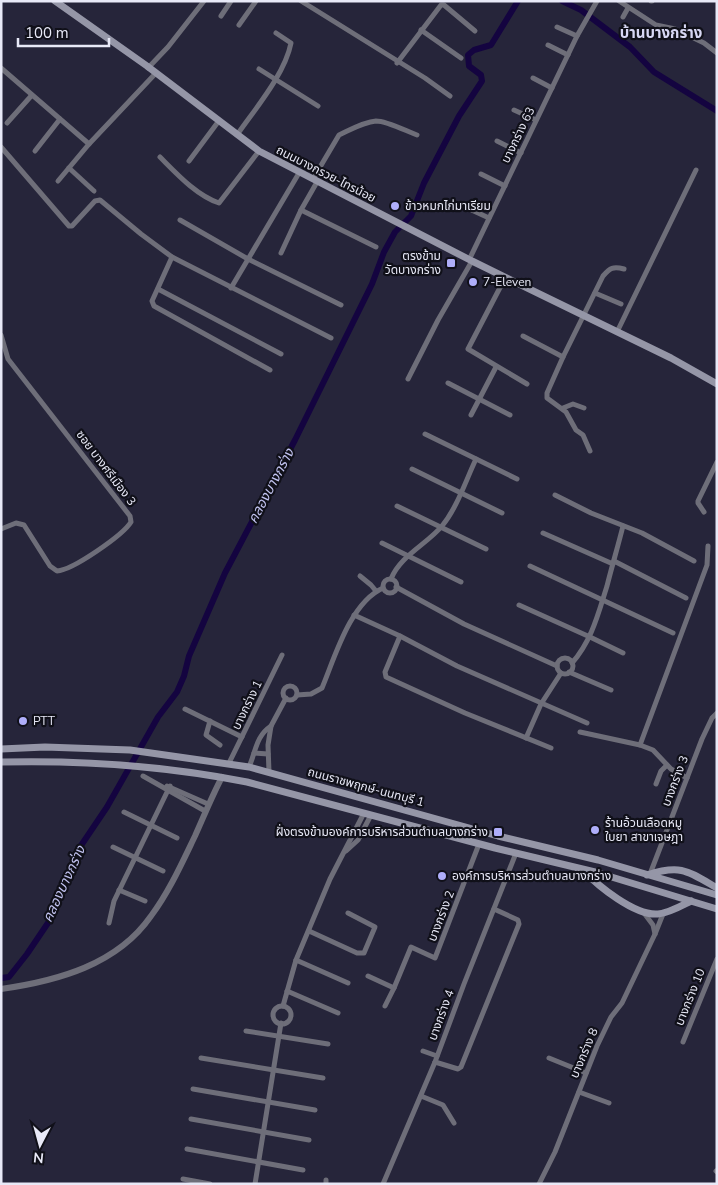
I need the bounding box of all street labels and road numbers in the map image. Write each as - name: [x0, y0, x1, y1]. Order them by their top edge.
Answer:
- street label: บางกร่าง 63: [498, 104, 538, 166]
- street label: ถนนบางกรวย-ไทรน้อย: [273, 142, 379, 206]
- street label: ซอย บางศรีเมือง 3: [72, 427, 140, 509]
- street label: บางกร่าง 1: [228, 678, 266, 732]
- street label: บางกร่าง 3: [658, 753, 692, 809]
- street label: ถนนราชพฤกษ์-นนทบุรี 1: [306, 764, 426, 810]
- street label: บางกร่าง 2: [424, 888, 458, 944]
- street label: บางกร่าง 10: [671, 966, 709, 1028]
- street label: บางกร่าง 4: [424, 987, 458, 1043]
- street label: บางกร่าง 8: [566, 1025, 602, 1081]

